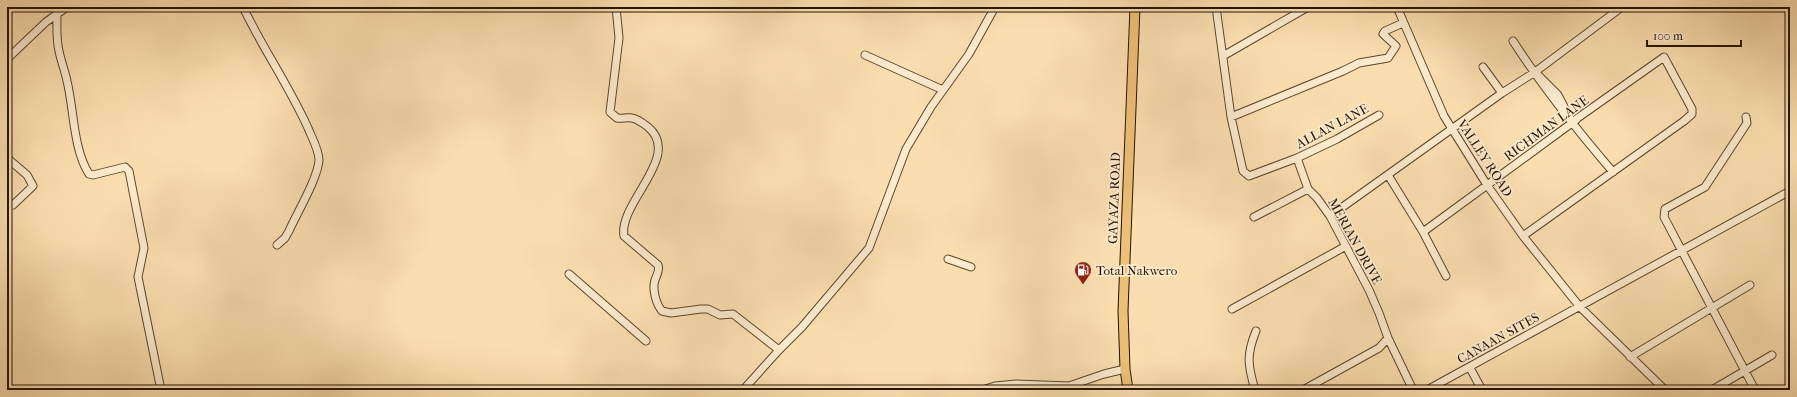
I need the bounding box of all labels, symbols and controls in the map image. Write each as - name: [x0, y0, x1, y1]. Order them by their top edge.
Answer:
- scale bar: [1647, 22, 1741, 48]
- text: 100 m: [1653, 29, 1683, 43]
- street label: RICHMAN LANE: [1501, 92, 1591, 164]
- street label: ALLAN LANE: [1292, 101, 1371, 152]
- street label: VALLEY ROAD: [1454, 116, 1516, 199]
- street label: GAYAZA ROAD: [1105, 152, 1123, 244]
- street label: MERIAN DRIVE: [1325, 195, 1385, 287]
- fuel station icon: Total Nakwero: [1073, 260, 1093, 285]
- place label: Total Nakwero: [1096, 263, 1178, 278]
- street label: CANAAN SITES: [1454, 309, 1542, 367]

